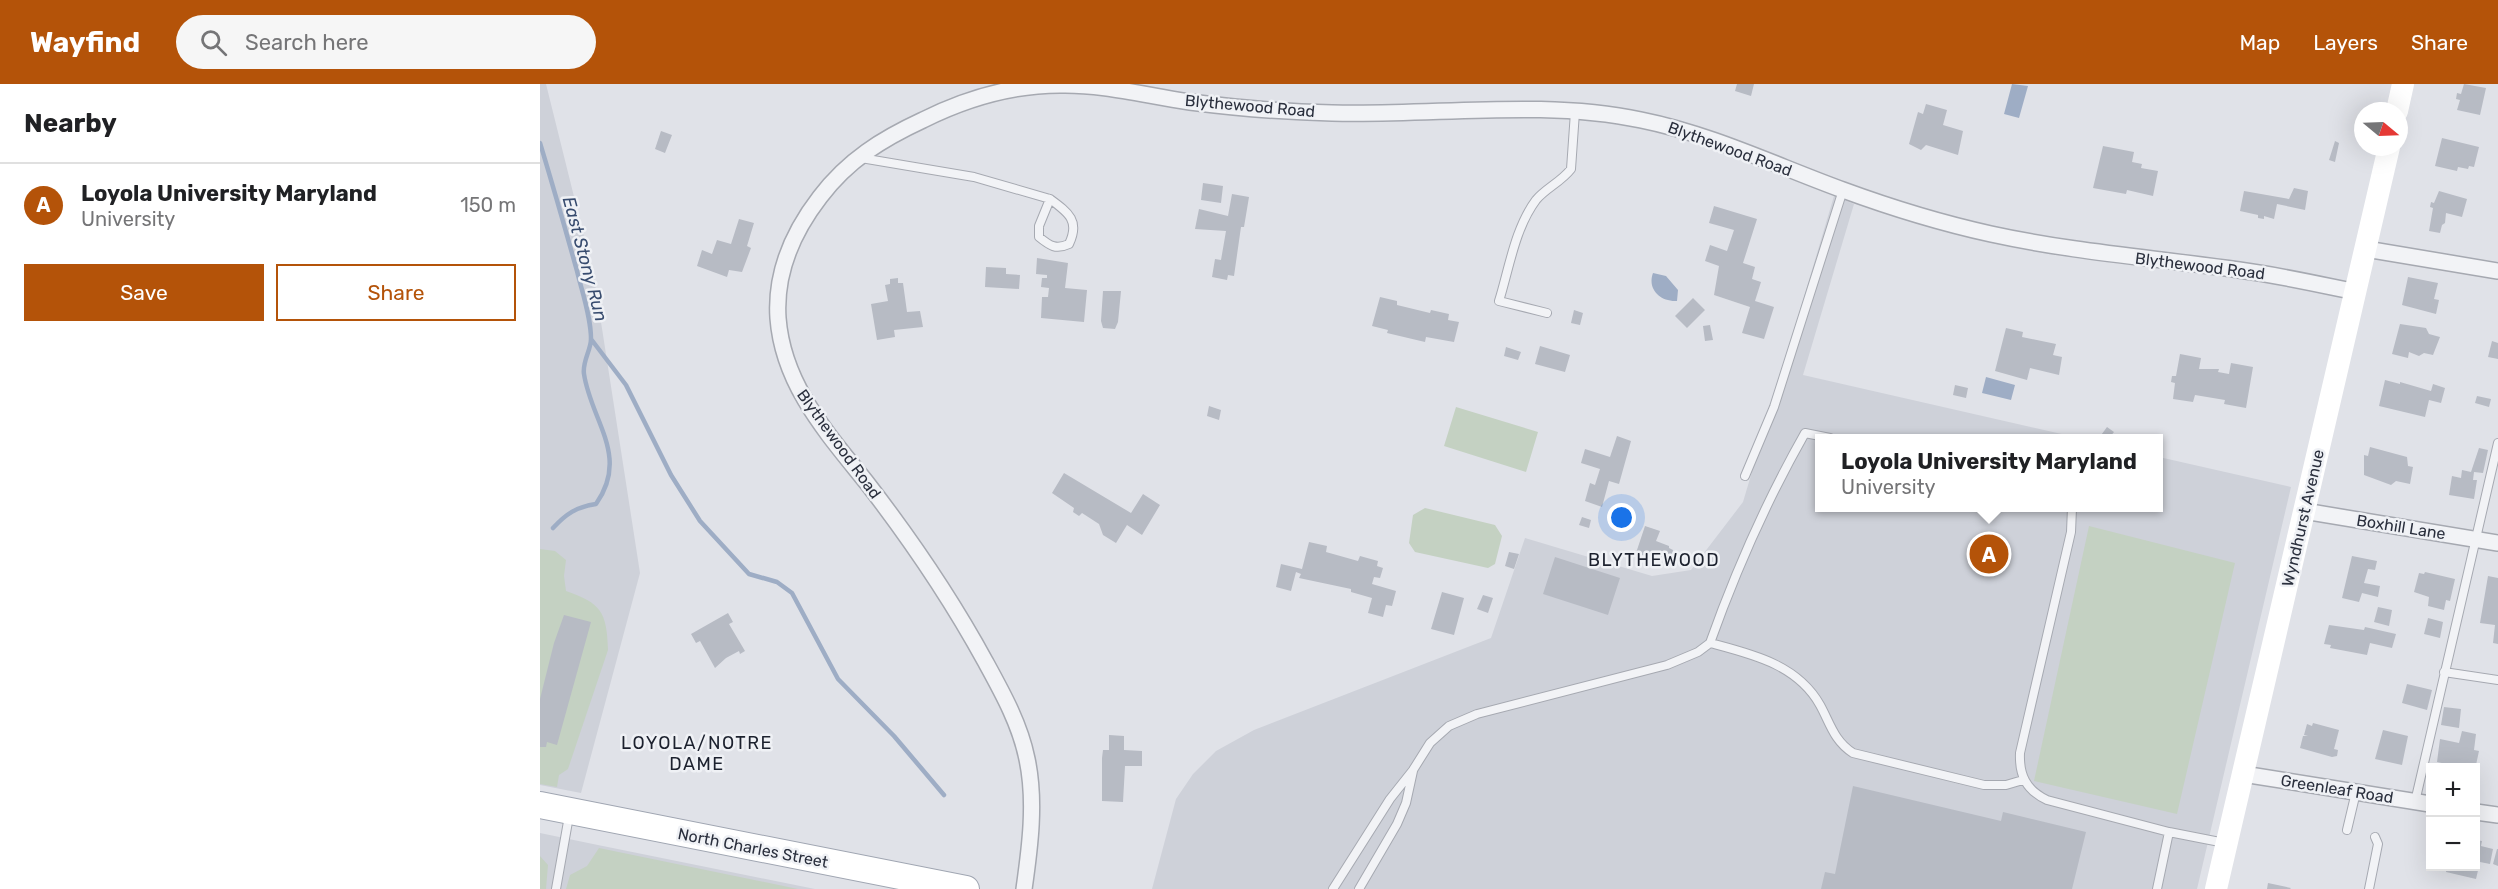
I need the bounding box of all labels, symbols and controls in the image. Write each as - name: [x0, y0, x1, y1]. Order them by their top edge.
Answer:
- search box: [176, 15, 596, 69]
- text: Wayfind: [30, 26, 140, 59]
- icon: search: [197, 26, 230, 59]
- text: Search here: [245, 29, 369, 56]
- text: Map: [2239, 30, 2280, 55]
- text: Layers: [2313, 30, 2378, 55]
- text: Share: [2411, 30, 2468, 55]
- street label: Blythewood Road: [1184, 91, 1316, 121]
- north arrow: [2354, 102, 2408, 156]
- text: Nearby: [24, 108, 117, 139]
- street label: Blythewood Road: [1665, 118, 1795, 180]
- text: Loyola University Maryland: [81, 180, 377, 207]
- text: A: [36, 193, 51, 217]
- text: 150 m: [460, 193, 516, 217]
- water label: East Stony Run: [558, 194, 612, 324]
- text: University: [81, 207, 175, 231]
- street label: Blythewood Road: [2134, 249, 2266, 283]
- button: Save: [24, 264, 264, 321]
- button: Share: [276, 264, 516, 321]
- street label: Blythewood Road: [793, 386, 885, 502]
- popup: [1815, 434, 2163, 512]
- street label: Wyndhurst Avenue: [2278, 447, 2328, 588]
- text: Loyola University Maryland: [1841, 448, 2137, 475]
- text: University: [1841, 475, 1936, 499]
- your location: [1607, 503, 1636, 532]
- street label: Boxhill Lane: [2355, 511, 2447, 543]
- pin: A: [1970, 532, 2008, 576]
- district label: BLYTHEWOOD: [1588, 549, 1720, 571]
- district label: LOYOLA/NOTRE DAME: [621, 732, 773, 775]
- map controls: [2426, 763, 2480, 871]
- button: +: [2426, 763, 2480, 817]
- street label: Greenleaf Road: [2279, 771, 2395, 807]
- button: −: [2426, 817, 2480, 871]
- street label: North Charles Street: [676, 824, 830, 872]

